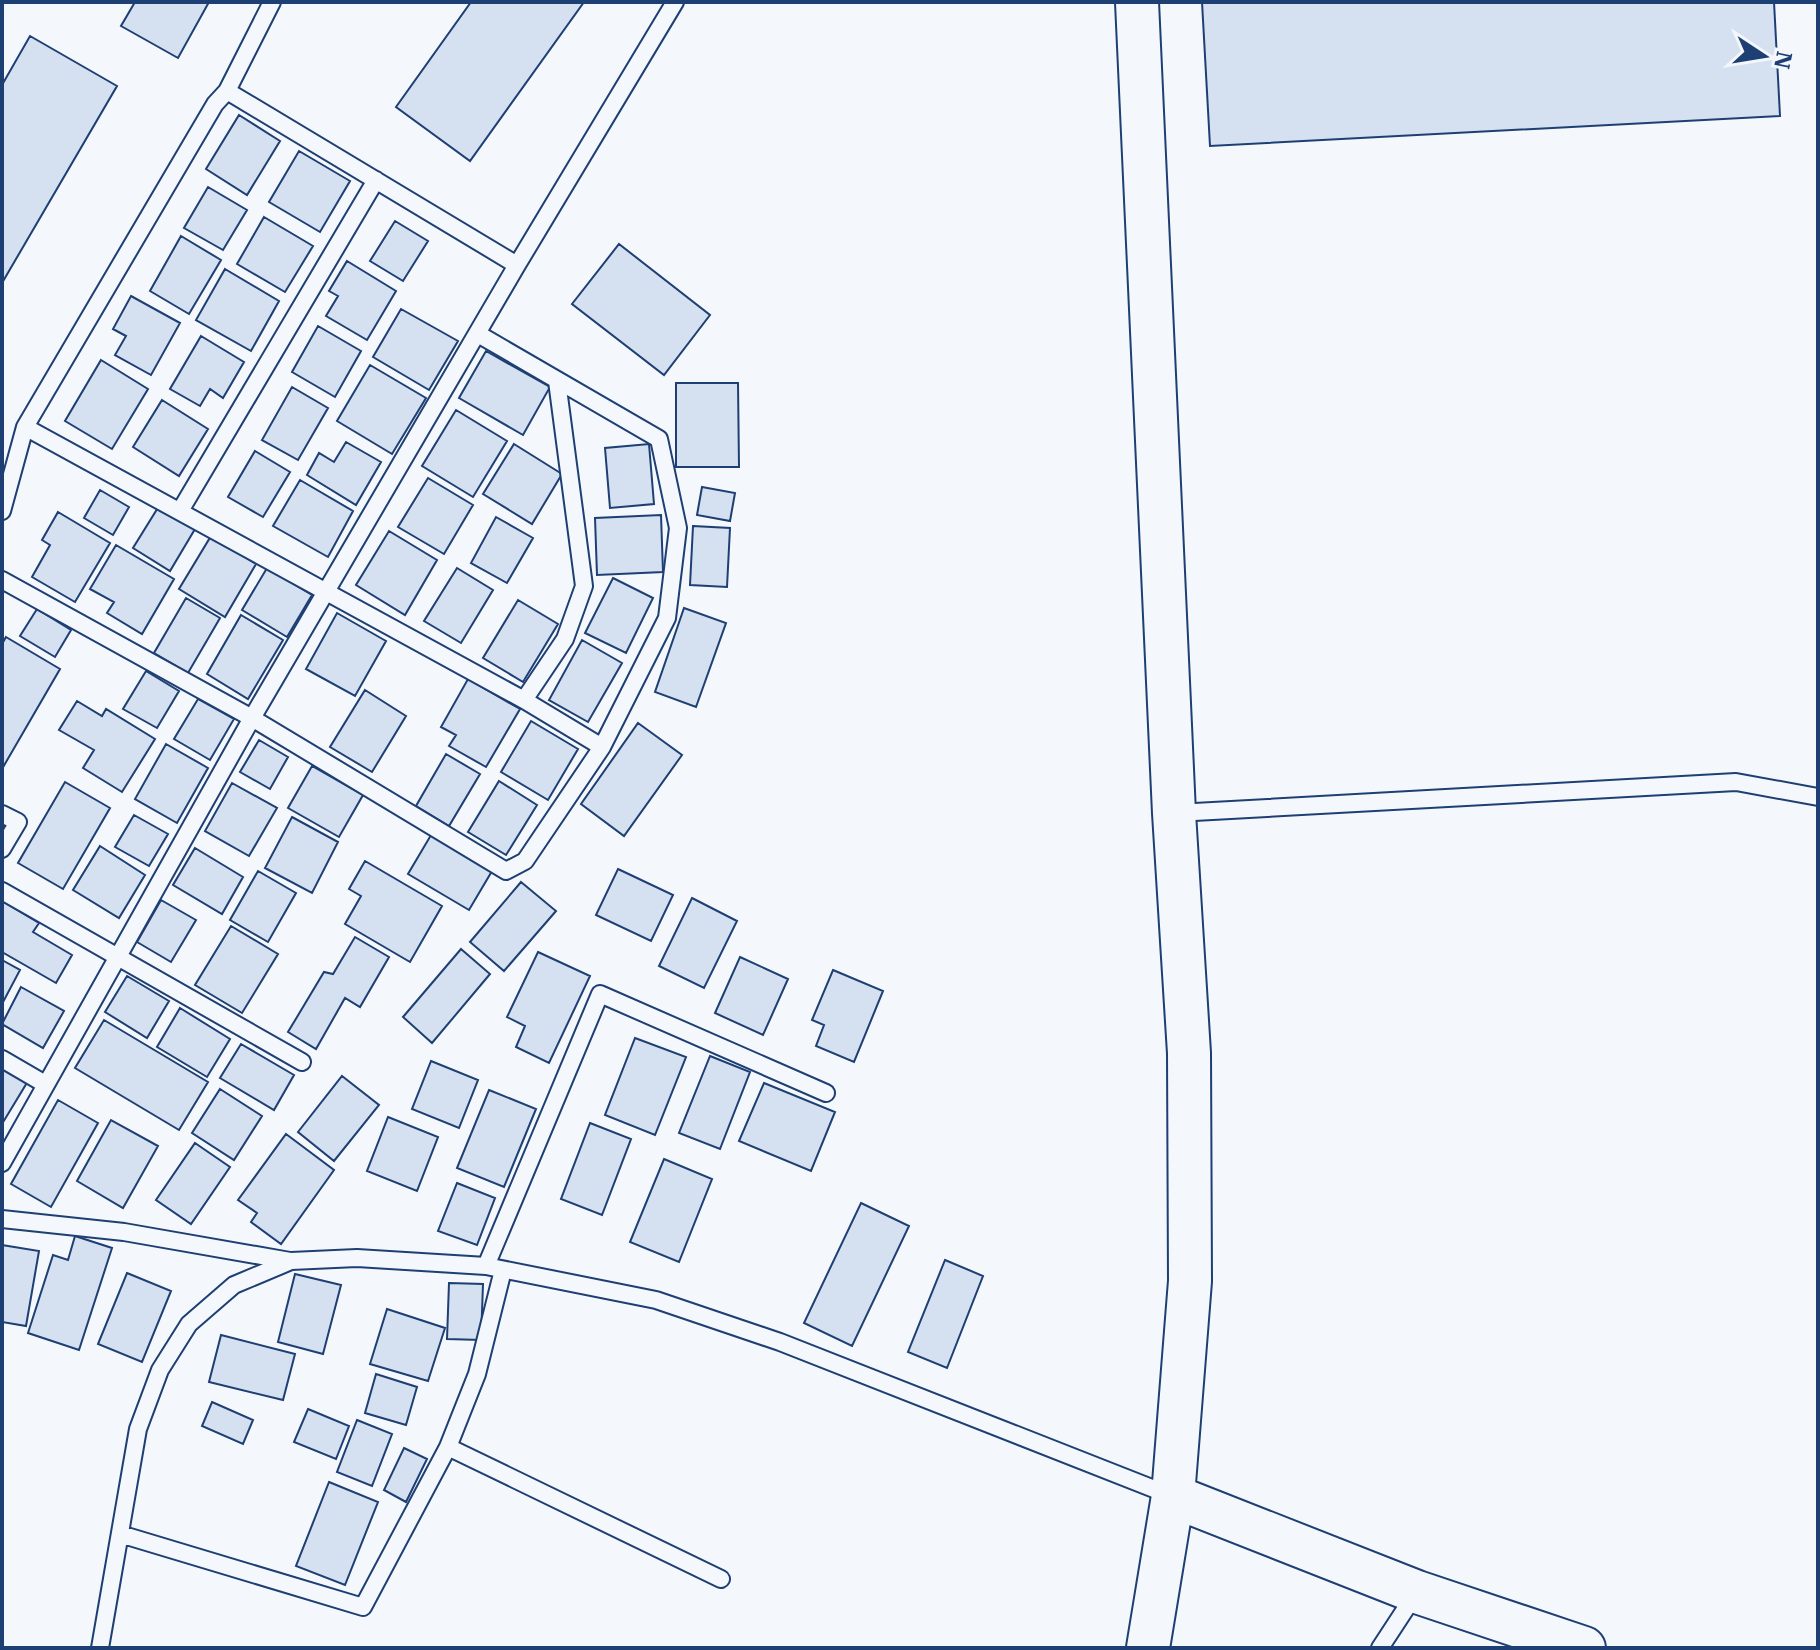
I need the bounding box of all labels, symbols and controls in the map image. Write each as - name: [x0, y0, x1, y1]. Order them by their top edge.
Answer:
- north arrow: [1724, 16, 1804, 96]
- text: N: [1768, 49, 1800, 72]

